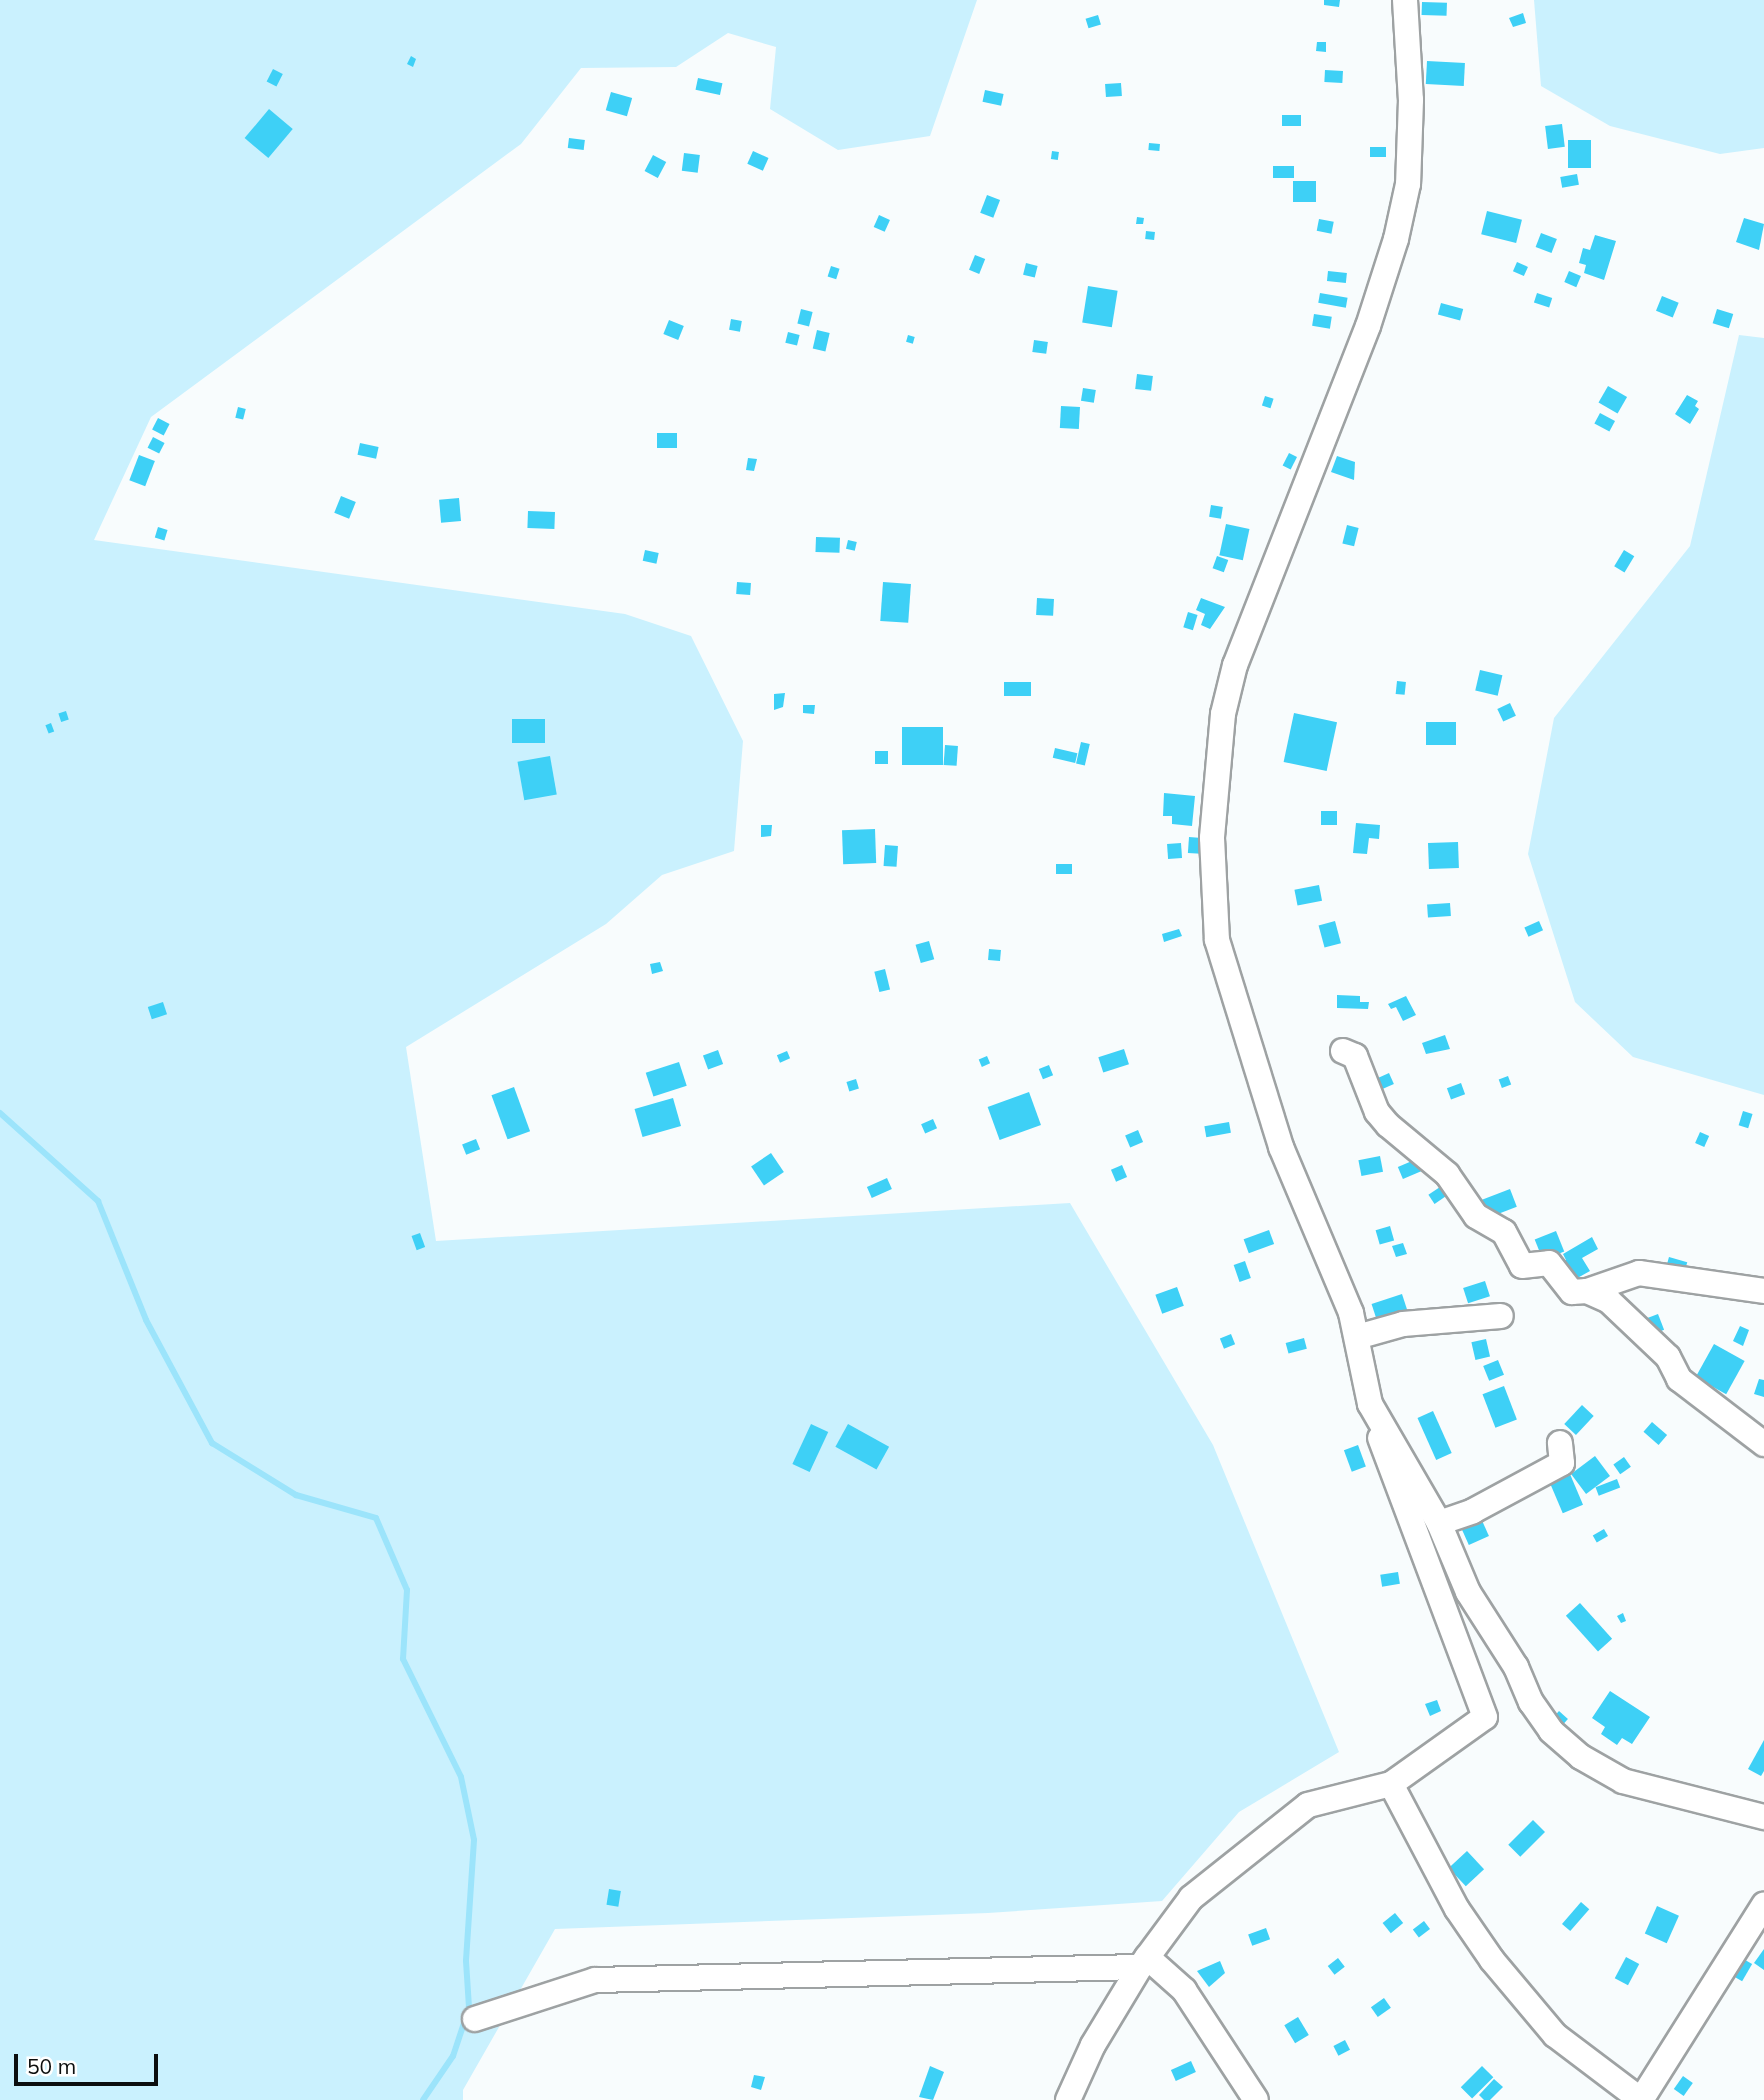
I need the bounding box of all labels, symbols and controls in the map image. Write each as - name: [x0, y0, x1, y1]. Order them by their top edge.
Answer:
- scale bar: [18, 2040, 161, 2084]
- text: 50 m: [27, 2053, 76, 2079]

